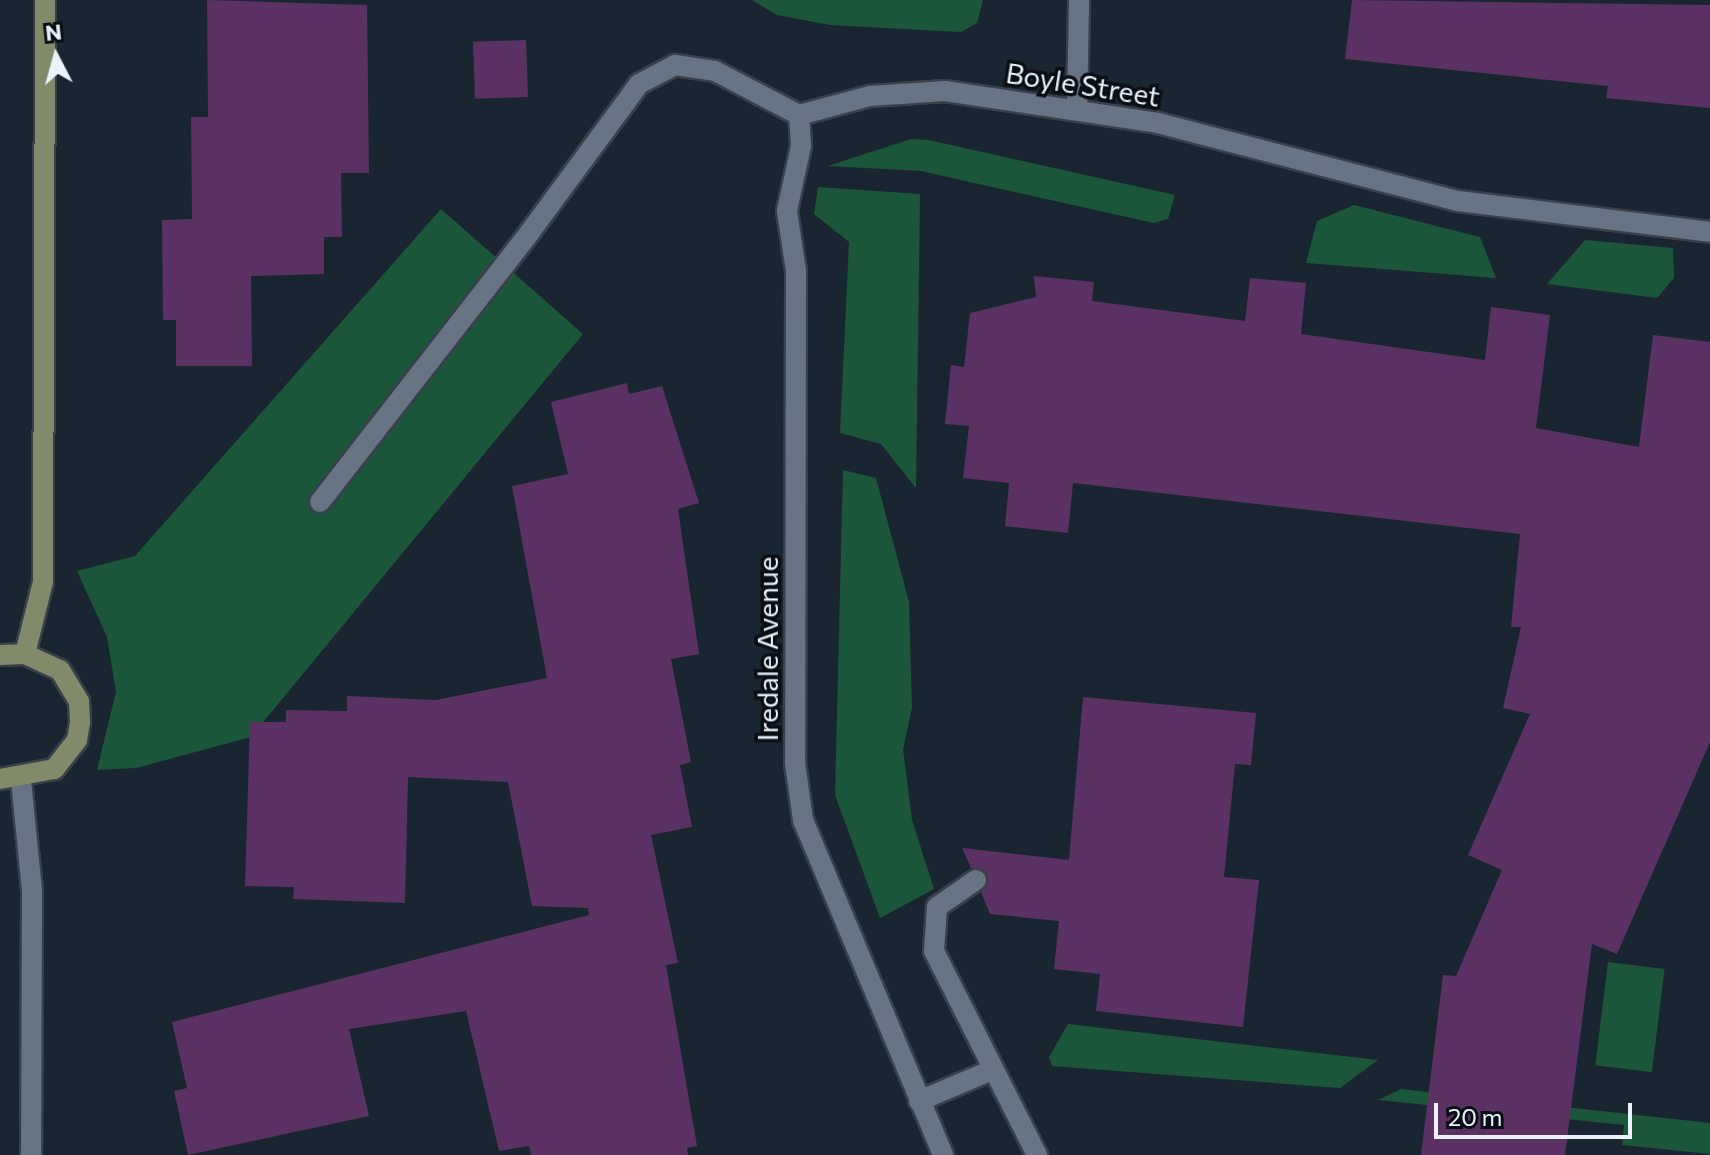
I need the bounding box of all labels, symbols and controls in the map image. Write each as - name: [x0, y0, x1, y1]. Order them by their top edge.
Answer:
- north arrow: [16, 16, 96, 96]
- text: N: [44, 17, 63, 46]
- street label: Boyle Street: [1004, 55, 1162, 113]
- street label: Iredale Avenue: [750, 557, 784, 741]
- scale bar: [1438, 1087, 1636, 1137]
- text: 20 m: [1448, 1102, 1502, 1131]

